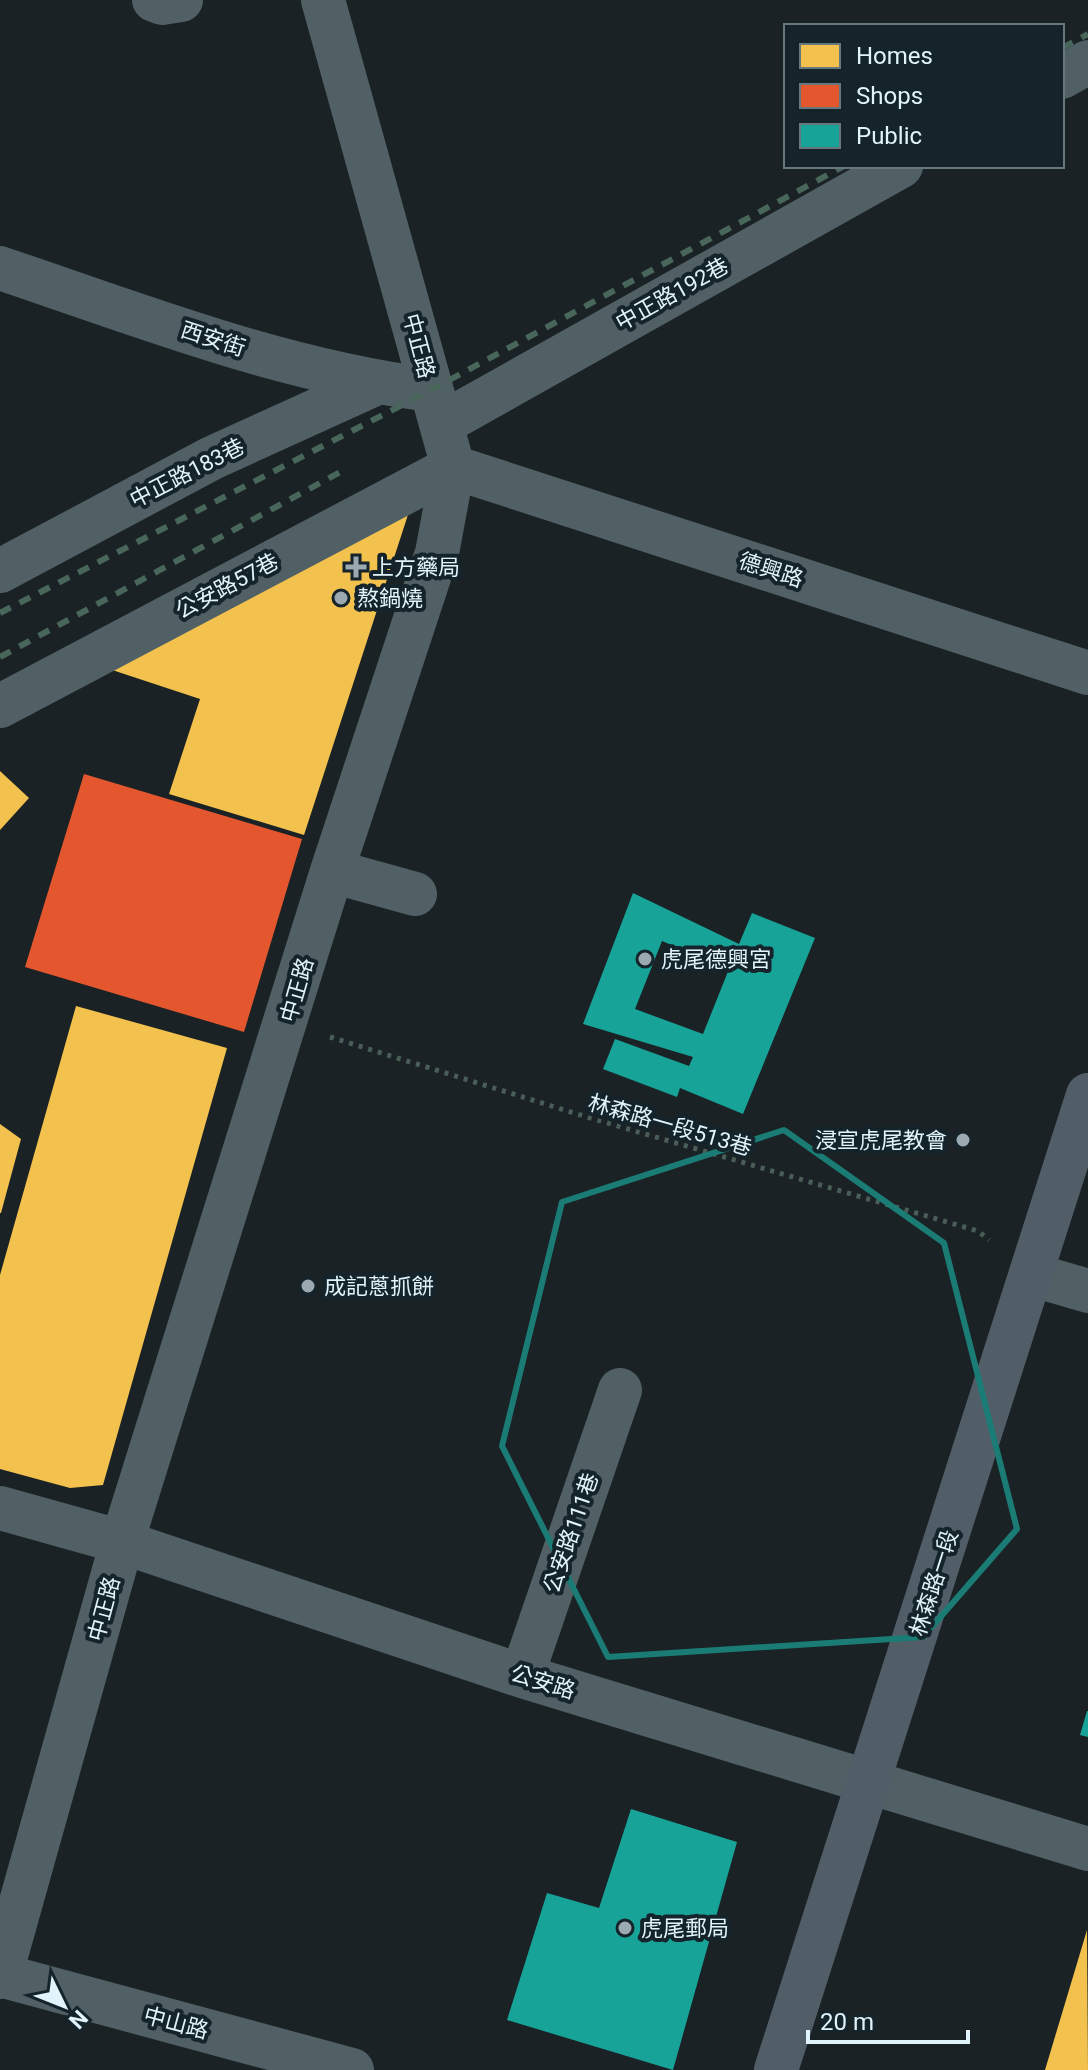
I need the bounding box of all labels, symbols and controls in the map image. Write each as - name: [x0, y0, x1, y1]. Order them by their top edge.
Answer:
- legend: [784, 24, 1064, 168]
- text: Homes: [856, 42, 933, 70]
- text: Shops: [856, 82, 923, 110]
- text: Public: [856, 122, 922, 150]
- street label: 中正路192巷: [611, 253, 733, 335]
- street label: 中正路: [398, 311, 440, 381]
- street label: 西安街: [178, 317, 248, 361]
- street label: 中正路183巷: [126, 433, 248, 513]
- street label: 德興路: [736, 548, 806, 592]
- street label: 公安路57巷: [171, 549, 283, 623]
- place label: 上方藥局: [372, 555, 460, 580]
- marker: 上方藥局: [347, 558, 365, 576]
- place label: 熬鍋燒: [357, 586, 423, 611]
- marker: 熬鍋燒: [332, 589, 350, 607]
- place label: 虎尾德興宮: [661, 947, 771, 972]
- marker: 虎尾德興宮: [636, 950, 654, 968]
- street label: 中正路: [276, 955, 318, 1025]
- street label: 林森路一段513巷: [585, 1090, 755, 1160]
- place label: 浸宣虎尾教會: [815, 1128, 947, 1153]
- marker: 浸宣虎尾教會: [954, 1131, 972, 1149]
- place label: 成記蔥抓餅: [324, 1274, 434, 1299]
- marker: 成記蔥抓餅: [299, 1277, 317, 1295]
- street label: 公安路111巷: [539, 1470, 603, 1596]
- street label: 林森路一段: [905, 1527, 963, 1639]
- street label: 中正路: [83, 1574, 125, 1644]
- street label: 公安路: [508, 1660, 578, 1704]
- place label: 虎尾郵局: [641, 1916, 729, 1941]
- marker: 虎尾郵局: [616, 1919, 634, 1937]
- north arrow: [24, 1966, 104, 2046]
- scale bar: [808, 1994, 968, 2044]
- street label: 中山路: [141, 2002, 211, 2044]
- text: N: [64, 2005, 93, 2034]
- text: 20 m: [820, 2008, 874, 2036]

